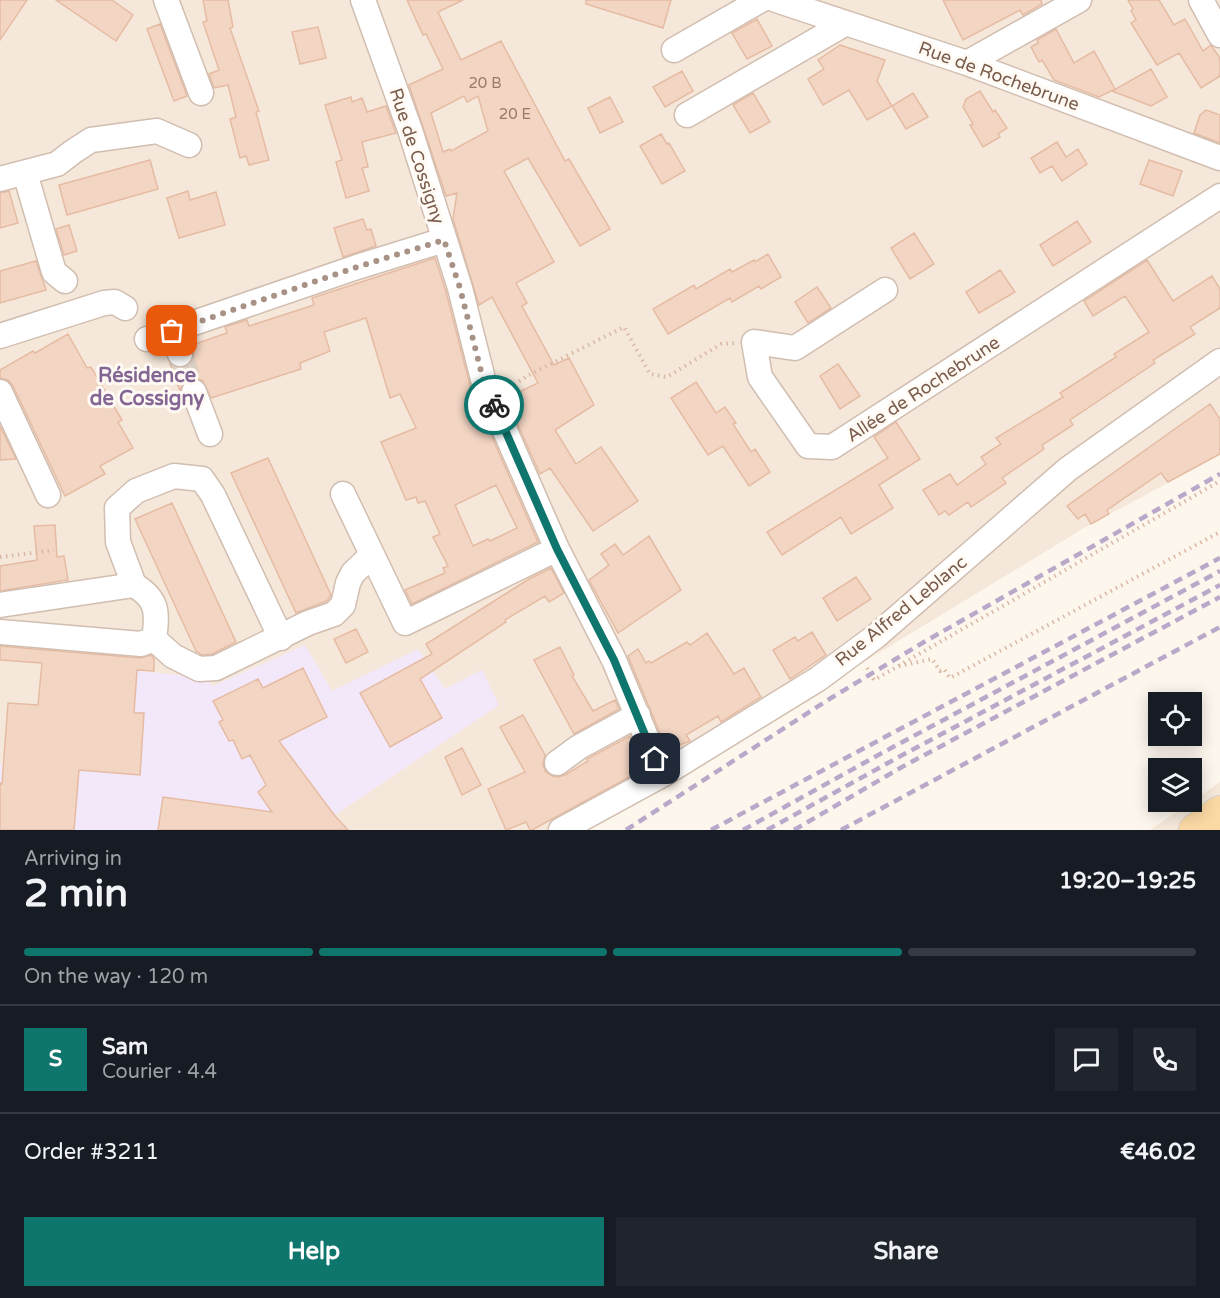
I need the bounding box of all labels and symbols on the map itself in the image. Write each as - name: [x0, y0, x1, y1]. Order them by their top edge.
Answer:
- street label: Rue de Rochebrune: [915, 37, 1083, 115]
- house number: 20 B: [468, 74, 502, 92]
- street label: Rue de Cossigny: [385, 85, 449, 227]
- house number: 20 E: [499, 105, 531, 123]
- pin: [146, 305, 197, 356]
- street label: Allée de Rochebrune: [842, 331, 1004, 447]
- district label: Résidence de Cossigny: [90, 364, 204, 411]
- courier: [464, 375, 524, 435]
- street label: Rue Alfred Leblanc: [831, 551, 971, 671]
- pin: [629, 733, 680, 784]

